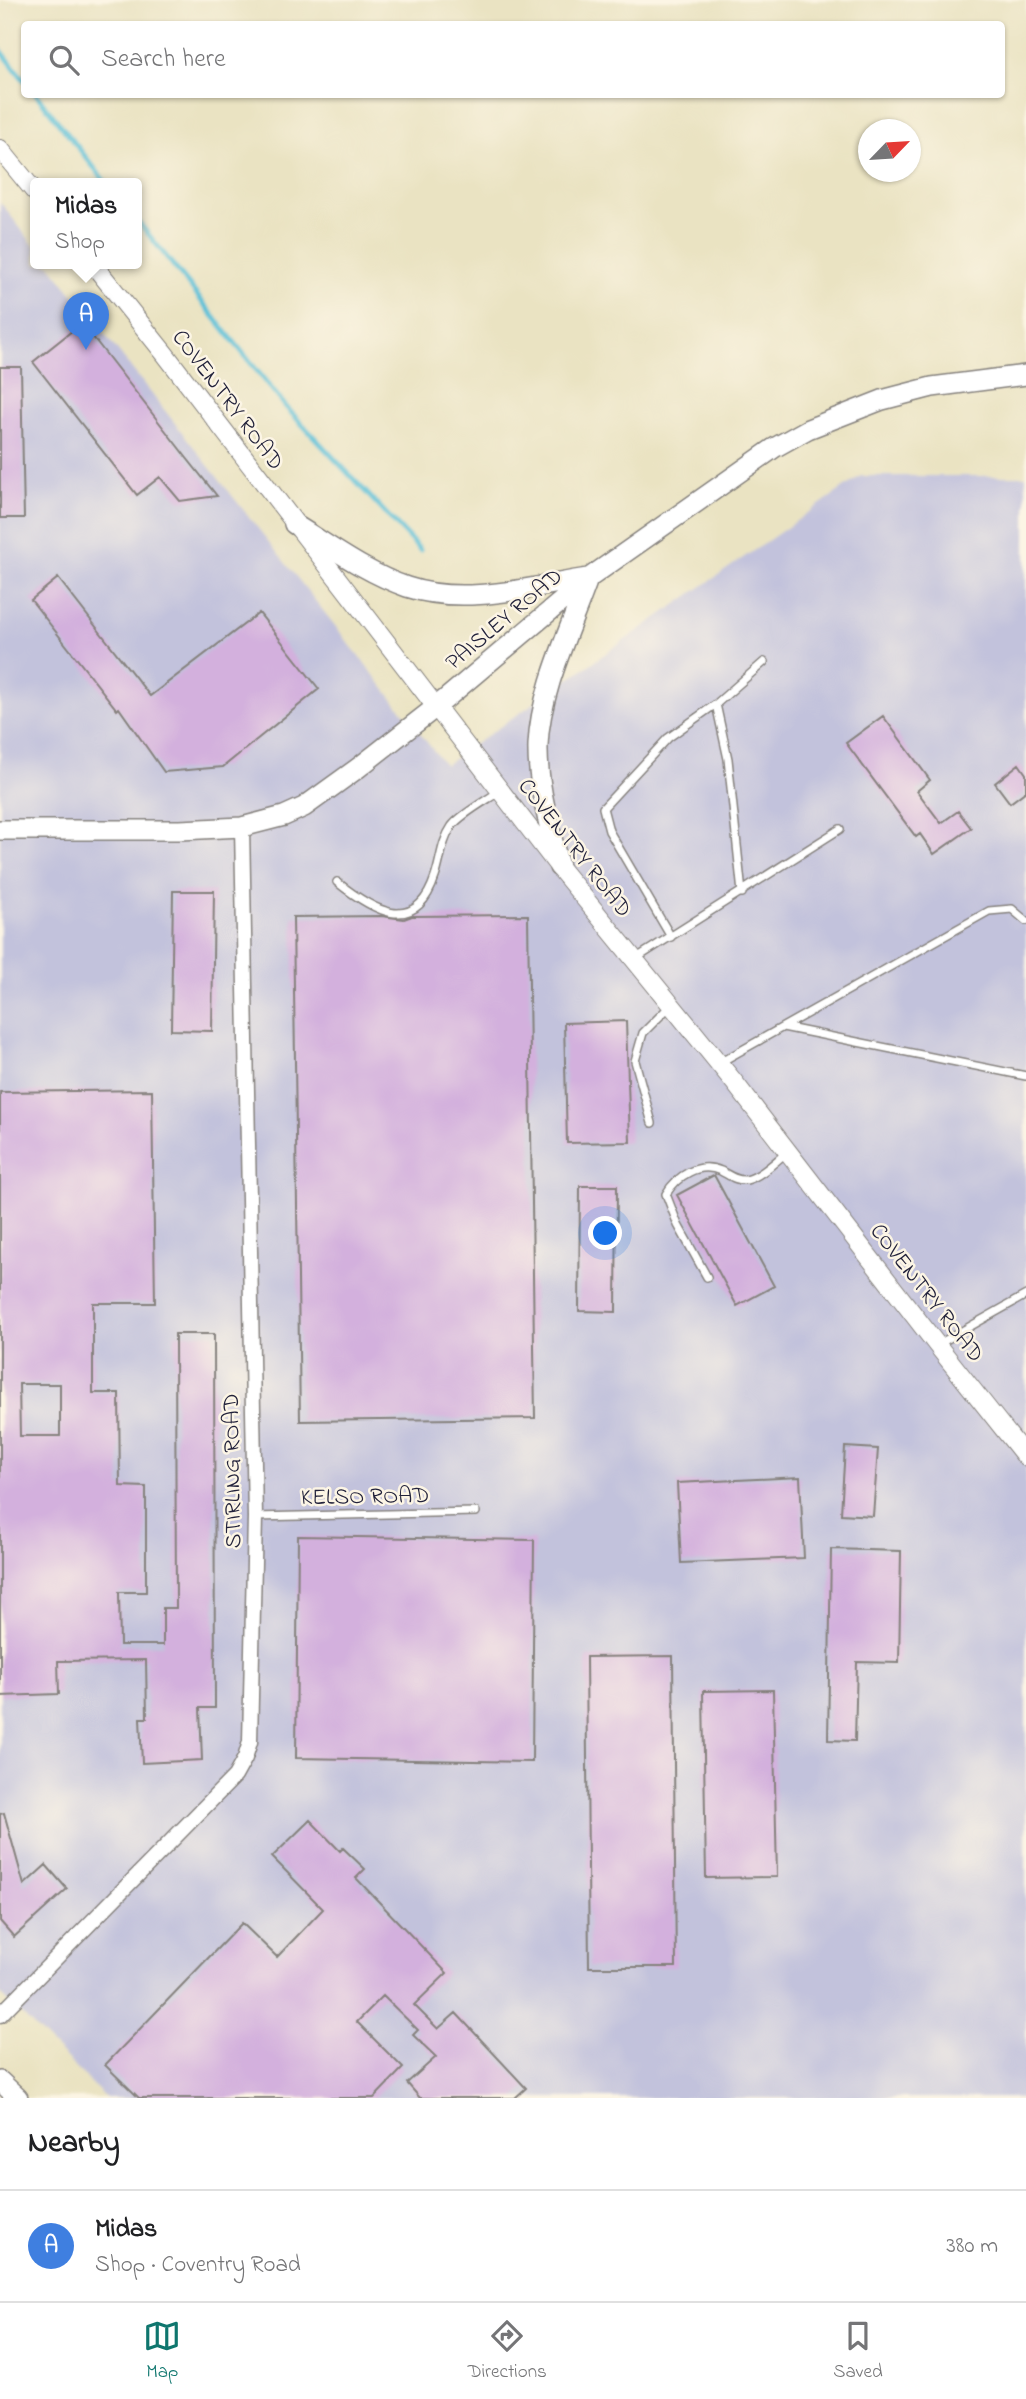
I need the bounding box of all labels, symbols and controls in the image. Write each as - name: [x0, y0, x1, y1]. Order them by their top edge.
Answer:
- search box: [21, 21, 1005, 98]
- icon: search: [45, 41, 83, 79]
- text: Search here: [101, 41, 226, 79]
- north arrow: [858, 119, 921, 182]
- popup: [30, 178, 142, 269]
- text: Midas: [55, 188, 117, 226]
- text: Shop: [55, 226, 105, 259]
- pin: A: [63, 292, 109, 350]
- street label: COVENTRY ROAD: [163, 323, 291, 478]
- street label: PAISLEY ROAD: [439, 561, 570, 679]
- street label: COVENTRY ROAD: [509, 772, 639, 925]
- your location: [588, 1216, 622, 1250]
- street label: COVENTRY ROAD: [861, 1217, 991, 1370]
- street label: STIRLING ROAD: [216, 1393, 251, 1549]
- street label: KELSO ROAD: [301, 1480, 429, 1515]
- text: Nearby: [28, 2122, 120, 2166]
- text: Midas: [95, 2211, 157, 2249]
- text: A: [44, 2230, 58, 2263]
- text: 380 m: [946, 2230, 998, 2263]
- text: Shop · Coventry Road: [95, 2249, 301, 2282]
- tab: Map: [143, 2317, 181, 2386]
- tab: Directions: [468, 2317, 547, 2386]
- tab: Saved: [833, 2317, 883, 2386]

